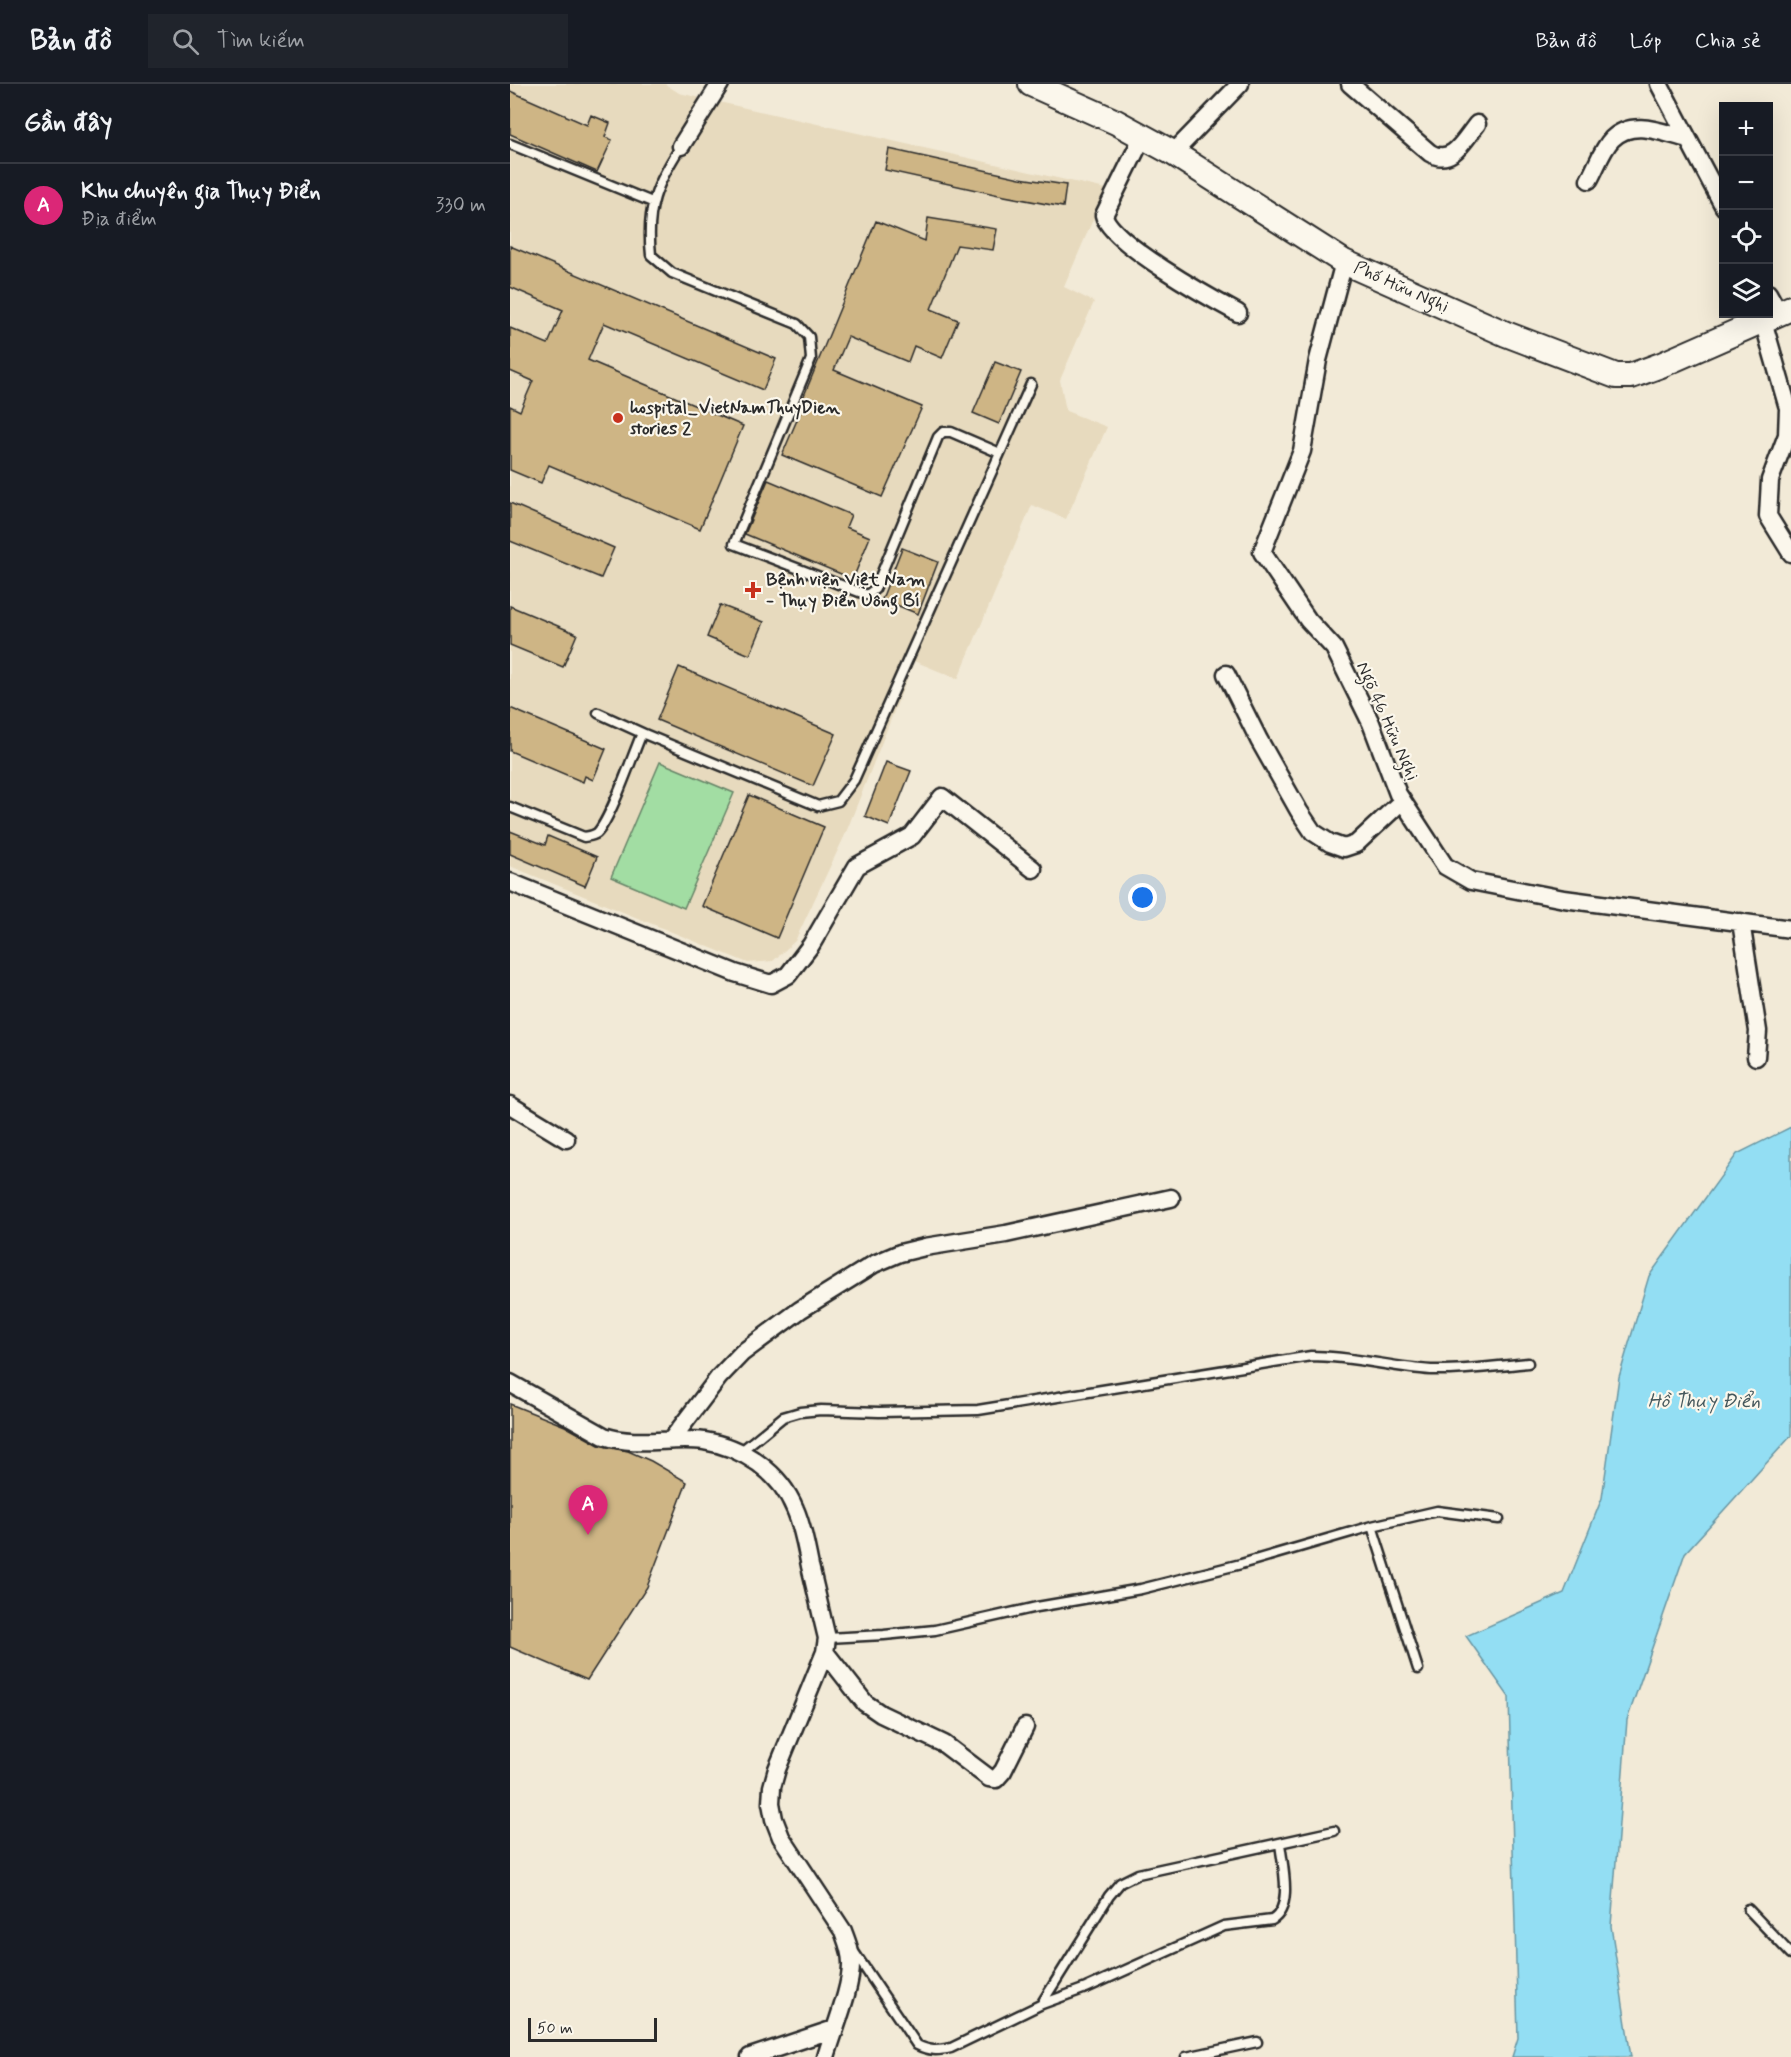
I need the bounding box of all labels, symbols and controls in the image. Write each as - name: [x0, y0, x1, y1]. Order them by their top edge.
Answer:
- search box: [148, 14, 568, 68]
- text: Bản đồ: [30, 23, 112, 60]
- icon: search: [169, 25, 202, 58]
- text: Tìm kiếm: [217, 27, 305, 55]
- text: Bản đồ: [1536, 27, 1597, 55]
- text: Lớp: [1630, 27, 1662, 55]
- text: Chia sẻ: [1695, 27, 1761, 55]
- map controls: [1719, 102, 1773, 318]
- button: +: [1719, 102, 1773, 156]
- text: Gần đây: [24, 106, 112, 140]
- button: −: [1719, 156, 1773, 210]
- text: Khu chuyên gia Thụy Điển: [81, 178, 321, 206]
- text: A: [37, 192, 50, 219]
- text: 330 m: [435, 192, 486, 219]
- text: Địa điểm: [81, 206, 157, 233]
- button: locate: [1719, 210, 1773, 264]
- street label: Phố Hữu Nghị: [1350, 256, 1452, 319]
- button: layers: [1719, 264, 1773, 318]
- place label: hospital_VietNamThuyDien stories 2: [630, 396, 841, 441]
- marker: hospital_VietNamThuyDien stories 2: [611, 411, 625, 425]
- place label: Bệnh viện Việt Nam - Thụy Điển Uông Bí: [766, 568, 926, 615]
- marker: Bệnh viện Việt Nam - Thụy Điển Uông Bí: [744, 581, 762, 599]
- street label: Ngõ 46 Hữu Nghị: [1348, 658, 1424, 785]
- your location: [1128, 883, 1157, 912]
- water label: Hồ Thụy Điển: [1648, 1388, 1760, 1415]
- pin: A: [568, 1486, 608, 1535]
- scale bar: [528, 2015, 657, 2042]
- text: 50 m: [537, 2018, 573, 2039]

